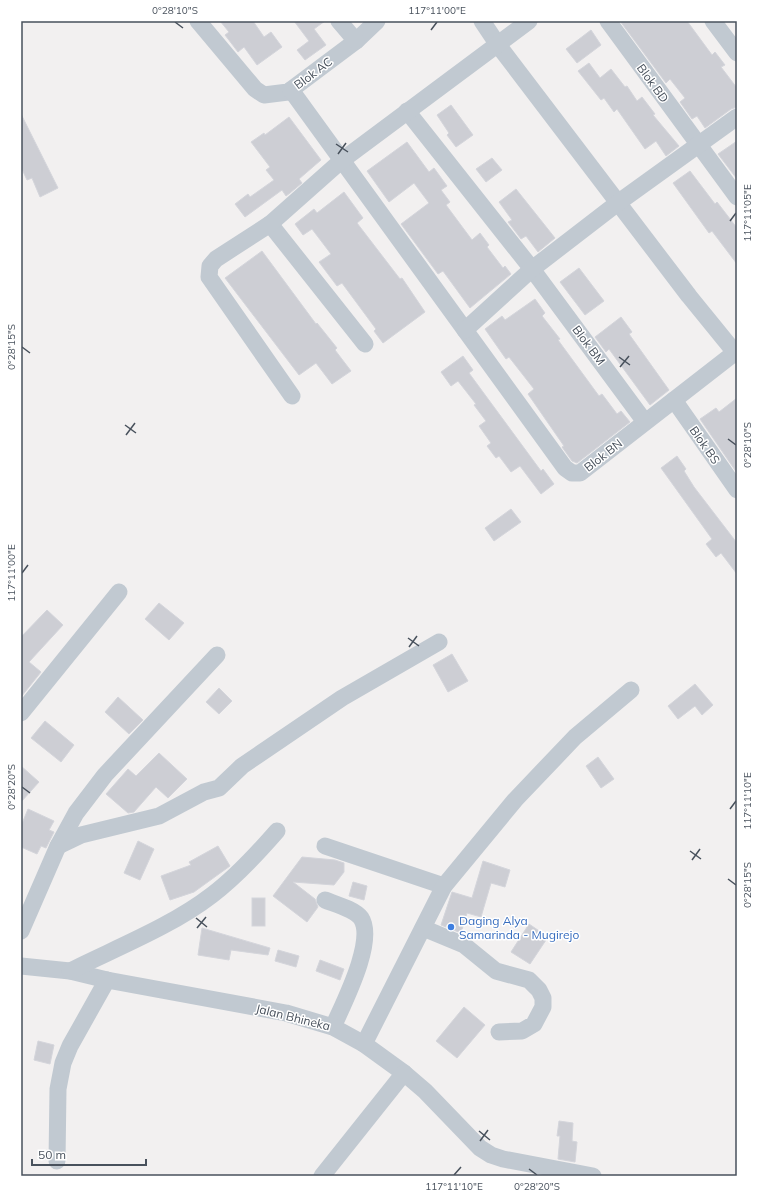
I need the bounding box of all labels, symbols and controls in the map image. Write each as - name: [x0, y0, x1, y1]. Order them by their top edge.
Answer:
- text: 0°28'10"S: [152, 4, 198, 17]
- text: 117°11'00"E: [408, 4, 466, 17]
- street label: Blok AC: [291, 54, 335, 92]
- street label: Blok BD: [634, 61, 672, 105]
- text: 117°11'05"E: [741, 184, 754, 242]
- street label: Blok BM: [569, 322, 609, 368]
- text: 0°28'15"S: [5, 324, 18, 370]
- text: 0°28'10"S: [741, 422, 754, 468]
- street label: Blok BS: [687, 423, 723, 467]
- street label: Blok BN: [581, 435, 625, 475]
- text: 117°11'00"E: [5, 544, 18, 602]
- text: 0°28'20"S: [5, 764, 18, 810]
- text: 117°11'10"E: [741, 772, 754, 830]
- text: 0°28'15"S: [741, 862, 754, 908]
- place label: Daging Alya Samarinda - Mugirejo: [459, 913, 579, 942]
- marker: Daging Alya Samarinda - Mugirejo: [446, 922, 456, 932]
- street label: Jalan Bhineka: [254, 1000, 332, 1034]
- scale bar: [32, 1141, 146, 1167]
- text: 50 m: [38, 1147, 66, 1162]
- text: 117°11'10"E: [425, 1180, 483, 1193]
- text: 0°28'20"S: [514, 1180, 560, 1193]

